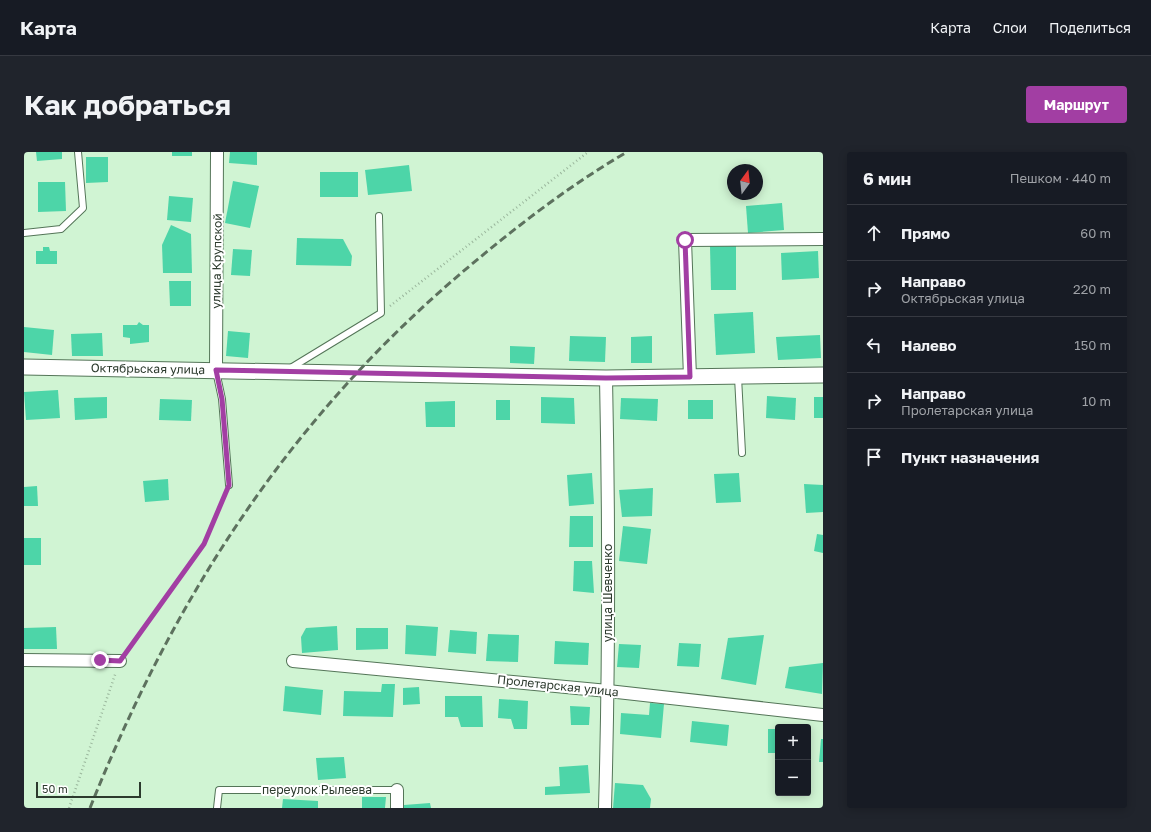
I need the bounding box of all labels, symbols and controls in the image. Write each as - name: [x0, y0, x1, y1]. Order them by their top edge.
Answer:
- text: Карта: [20, 16, 77, 39]
- text: Карта: [930, 19, 971, 36]
- text: Слои: [993, 19, 1027, 36]
- text: Поделиться: [1049, 19, 1131, 36]
- button: Маршрут: [1026, 86, 1127, 123]
- text: Как добраться: [24, 88, 231, 121]
- north arrow: [727, 164, 763, 200]
- text: 6 мин: [863, 168, 911, 189]
- text: Пешком · 440 m: [1010, 170, 1111, 186]
- street label: улица Крупской: [208, 213, 225, 309]
- icon: ahead: [863, 222, 885, 244]
- text: Прямо: [901, 224, 950, 242]
- text: 60 m: [1080, 225, 1111, 241]
- route start: [676, 231, 694, 249]
- text: Направо: [901, 272, 966, 290]
- icon: right: [863, 278, 885, 300]
- text: 220 m: [1073, 281, 1111, 297]
- text: Октябрьская улица: [901, 290, 1025, 306]
- icon: left: [863, 334, 885, 356]
- text: Налево: [901, 336, 957, 354]
- text: 150 m: [1074, 337, 1111, 353]
- street label: Октябрьская улица: [91, 360, 205, 377]
- text: Направо: [901, 384, 966, 402]
- icon: right: [863, 390, 885, 412]
- text: 10 m: [1082, 393, 1111, 409]
- text: Пролетарская улица: [901, 402, 1033, 418]
- icon: arrive: [863, 446, 885, 468]
- text: Пункт назначения: [901, 448, 1039, 466]
- street label: улица Шевченко: [600, 544, 615, 642]
- route end: [91, 651, 109, 669]
- street label: Пролетарская улица: [496, 672, 620, 699]
- map controls: [775, 724, 811, 796]
- button: +: [775, 724, 811, 760]
- button: −: [775, 760, 811, 796]
- scale bar: [36, 780, 141, 799]
- text: 50 m: [42, 782, 68, 795]
- street label: переулок Рылеева: [262, 782, 372, 797]

